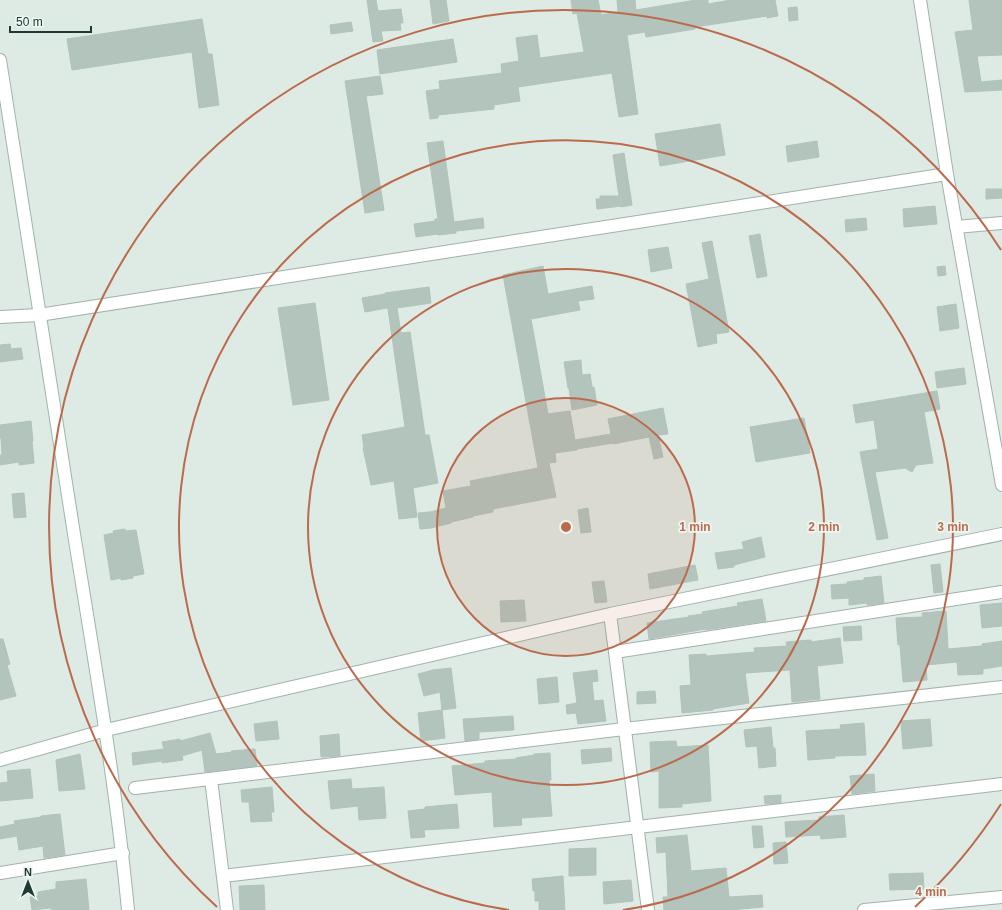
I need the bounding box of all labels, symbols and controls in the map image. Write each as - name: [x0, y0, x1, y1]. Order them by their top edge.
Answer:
- scale bar: [10, 8, 91, 34]
- text: 50 m: [16, 15, 43, 29]
- centre of rings: [559, 520, 573, 534]
- text: 1 min: [679, 520, 711, 534]
- text: 2 min: [808, 520, 840, 534]
- text: 3 min: [937, 520, 969, 534]
- north arrow: [8, 862, 48, 902]
- text: N: [24, 866, 32, 878]
- text: 4 min: [915, 885, 947, 899]

